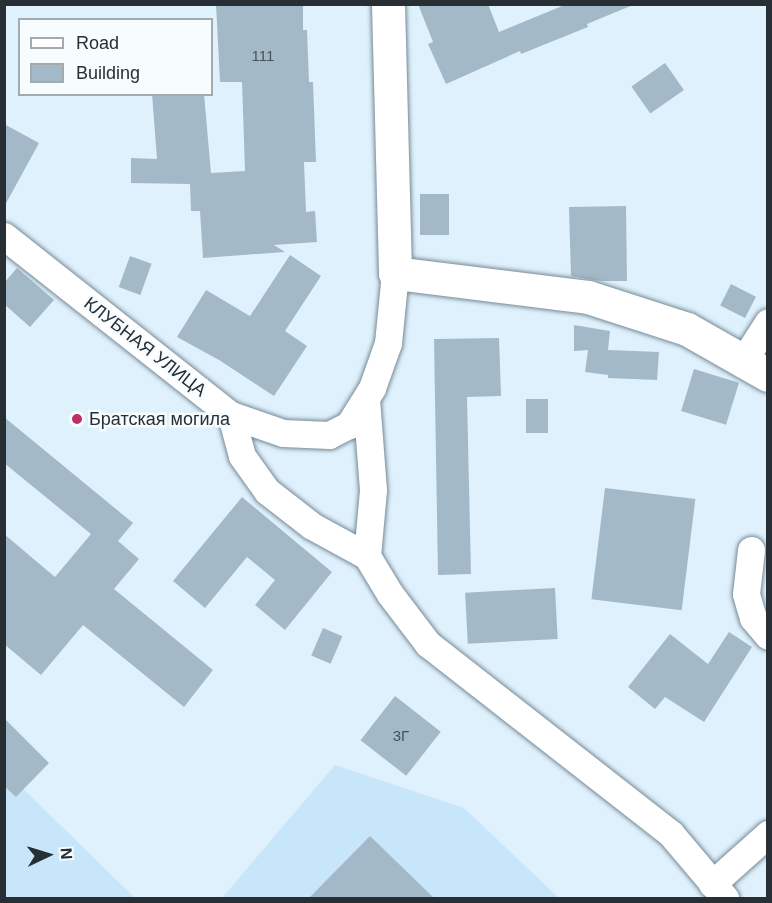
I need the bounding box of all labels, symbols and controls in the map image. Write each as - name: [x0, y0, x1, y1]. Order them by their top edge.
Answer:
- legend: [18, 18, 213, 96]
- text: Road: [76, 33, 119, 53]
- house number: 111: [252, 47, 274, 65]
- text: Building: [76, 63, 140, 83]
- street label: КЛУБНАЯ УЛИЦА: [79, 292, 211, 402]
- place label: Братская могила: [89, 408, 230, 430]
- marker: Братская могила: [70, 412, 84, 426]
- house number: 3Г: [393, 727, 409, 745]
- north arrow: [18, 825, 78, 885]
- text: N: [58, 847, 75, 860]

